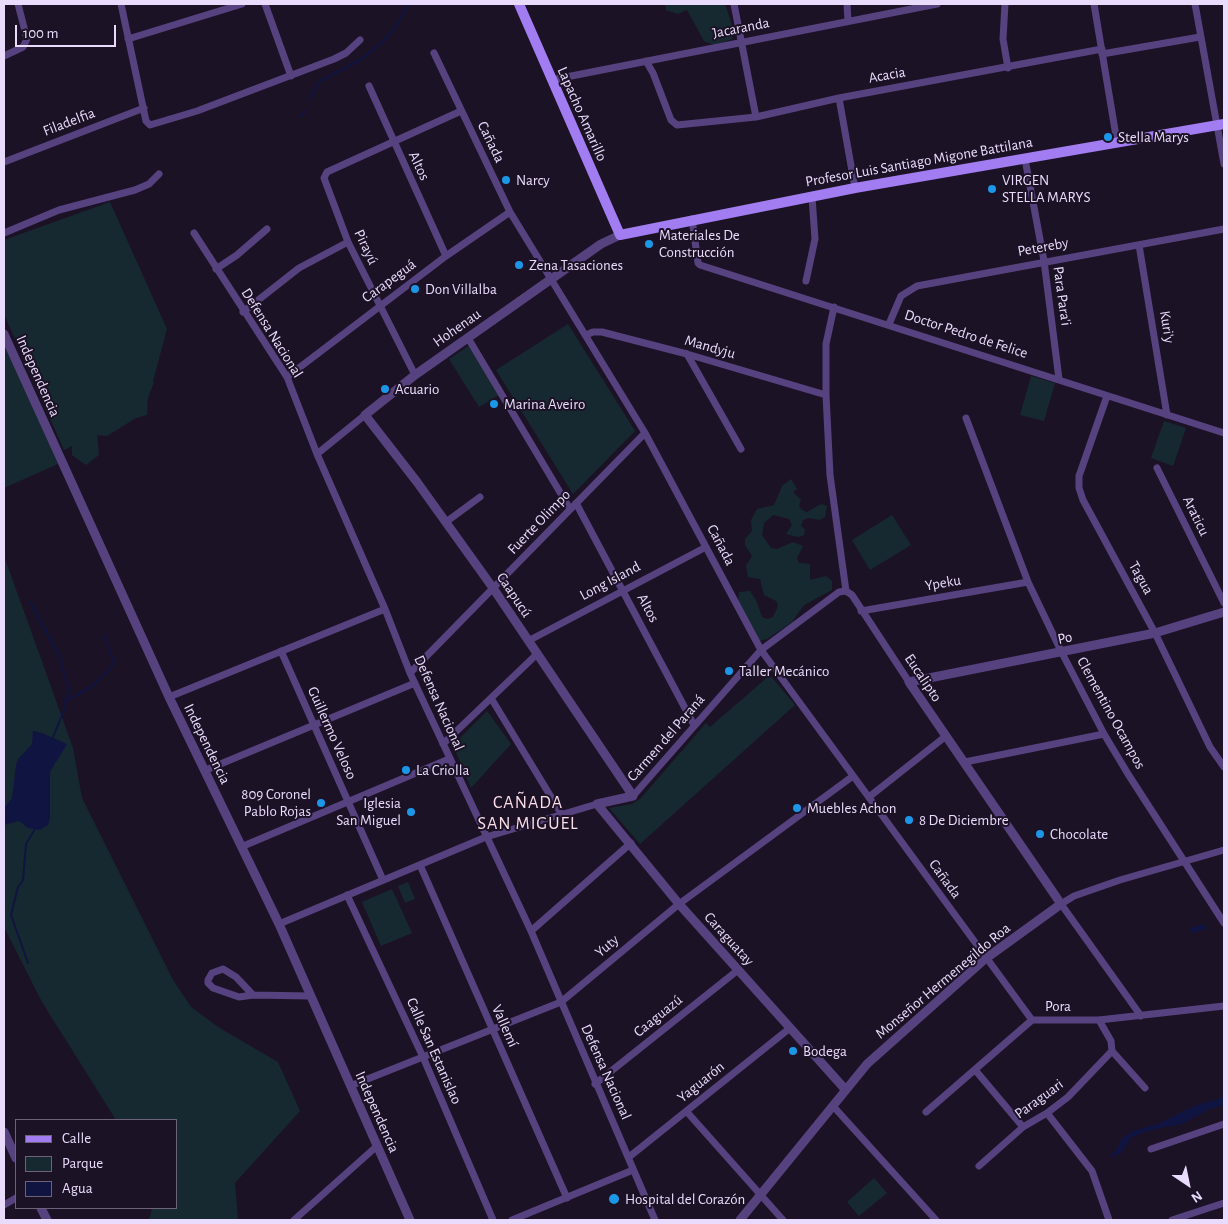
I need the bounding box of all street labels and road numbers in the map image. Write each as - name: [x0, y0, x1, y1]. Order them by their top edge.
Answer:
- street label: Jacaranda: [711, 14, 771, 42]
- street label: Acacia: [867, 63, 907, 87]
- street label: Lapacho Amarillo: [553, 64, 611, 164]
- street label: Filadelfia: [40, 104, 98, 140]
- street label: Cañada: [473, 118, 509, 166]
- street label: Profesor Luis Santiago Migone Battilana: [804, 133, 1034, 191]
- street label: Altos: [405, 149, 433, 183]
- street label: Pirayú: [350, 226, 382, 268]
- street label: Petereby: [1016, 234, 1070, 260]
- street label: Carapeguá: [358, 255, 420, 307]
- street label: Para Para'i: [1049, 265, 1075, 327]
- street label: Defensa Nacional: [237, 285, 307, 381]
- street label: Hohenau: [430, 305, 484, 351]
- street label: Doctor Pedro de Felice: [902, 306, 1030, 362]
- street label: Kuri'y: [1156, 309, 1178, 345]
- street label: Mandyju: [683, 331, 737, 363]
- street label: Independencia: [12, 332, 64, 420]
- street label: Fuerte Olimpo: [504, 486, 574, 558]
- street label: Araticu: [1179, 493, 1213, 539]
- street label: Cañada: [703, 521, 739, 569]
- street label: Long Island: [577, 558, 643, 604]
- street label: Tagua: [1125, 558, 1157, 598]
- street label: Caapucú: [492, 569, 536, 621]
- street label: Ypeku: [924, 571, 962, 595]
- street label: Altos: [633, 591, 663, 625]
- street label: Po: [1056, 628, 1074, 648]
- street label: Eucalipto: [900, 651, 946, 705]
- street label: Defensa Nacional: [410, 653, 468, 753]
- street label: Clementino Ocampos: [1073, 654, 1149, 772]
- street label: Guillermo Veloso: [304, 684, 360, 782]
- street label: Carmen del Paraná: [623, 691, 709, 785]
- street label: Independencia: [180, 701, 234, 787]
- street label: Cañada: [925, 856, 965, 902]
- street label: Caraguatay: [700, 908, 758, 970]
- street label: Monseñor Hermenegildo Roa: [872, 919, 1014, 1043]
- street label: Yuty: [591, 931, 623, 961]
- street label: Caaguazú: [630, 991, 686, 1041]
- street label: Calle San Estanislao: [402, 995, 466, 1107]
- street label: Pora: [1045, 997, 1071, 1015]
- street label: Vallemí: [488, 1002, 522, 1050]
- street label: Defensa Nacional: [577, 1022, 635, 1122]
- street label: Yaguarón: [674, 1058, 728, 1106]
- street label: Independencia: [351, 1068, 403, 1156]
- street label: Paraguari: [1011, 1075, 1067, 1123]

